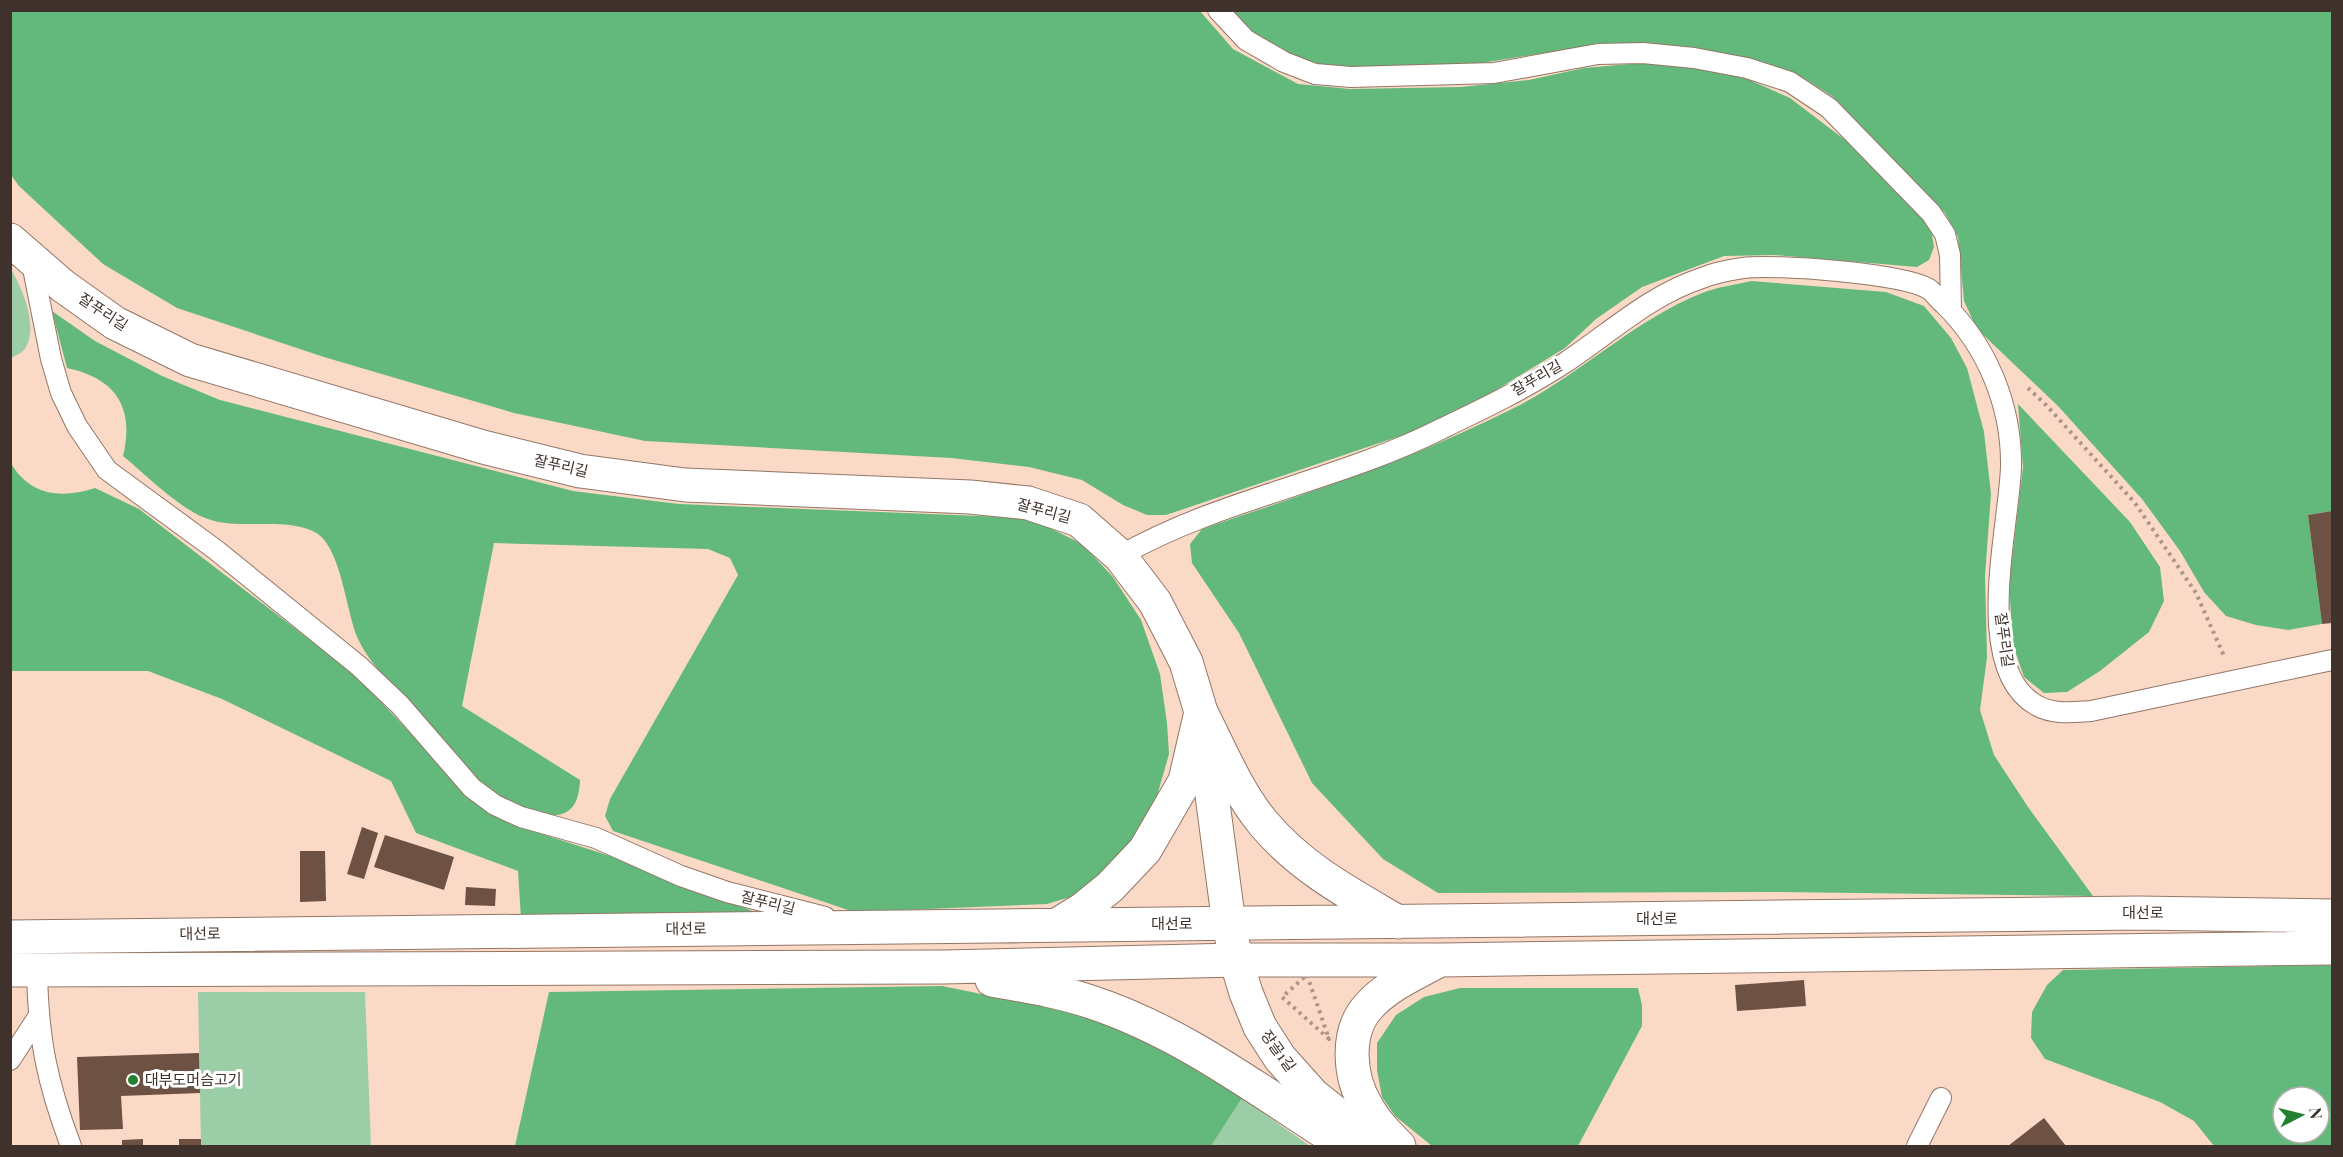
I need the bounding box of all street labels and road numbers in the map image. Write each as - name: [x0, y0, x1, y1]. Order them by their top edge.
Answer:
- street label: 잘푸리길: [75, 288, 132, 335]
- street label: 잘푸리길: [1508, 355, 1565, 400]
- street label: 잘푸리길: [532, 449, 590, 481]
- street label: 잘푸리길: [1015, 493, 1074, 527]
- street label: 잘푸리길: [1991, 611, 2019, 669]
- street label: 잘푸리길: [739, 886, 797, 918]
- street label: 대선로: [2122, 902, 2164, 922]
- street label: 대선로: [1636, 908, 1678, 928]
- street label: 대선로: [1151, 913, 1193, 933]
- street label: 대선로: [665, 918, 707, 938]
- street label: 대선로: [179, 923, 221, 943]
- street label: 장골1길: [1257, 1026, 1301, 1075]

